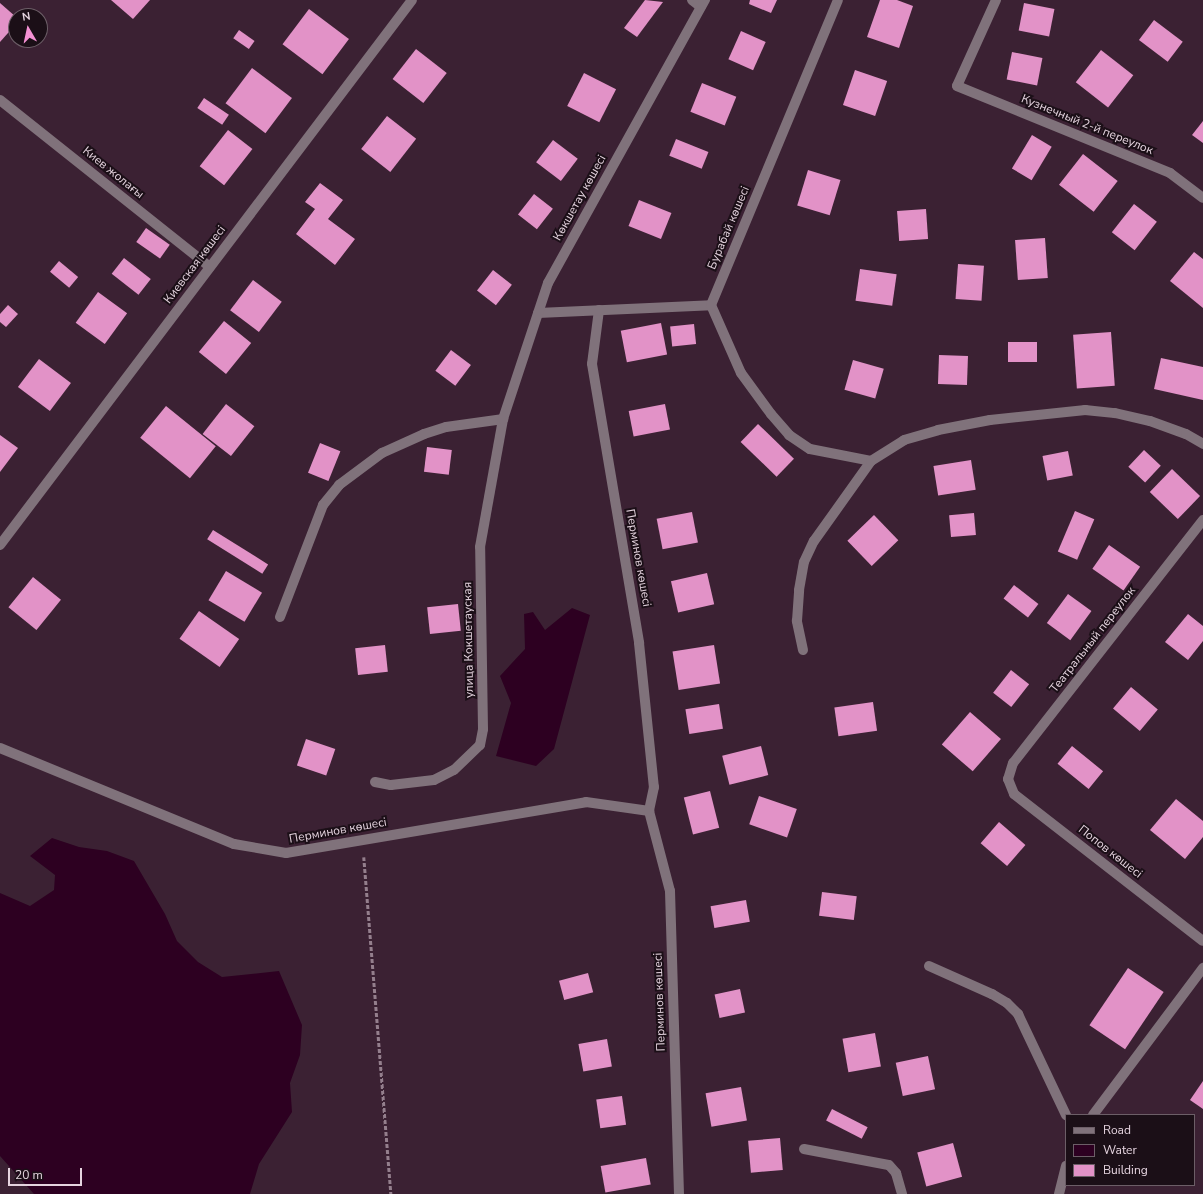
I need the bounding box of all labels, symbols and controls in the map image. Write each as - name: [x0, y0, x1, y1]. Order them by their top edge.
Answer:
- north arrow: [8, 8, 48, 48]
- text: N: [21, 9, 31, 25]
- street label: Кузнечный 2-й переулок: [1019, 92, 1155, 158]
- street label: Киев жолағы: [80, 144, 146, 202]
- street label: Көкшетау көшесі: [550, 153, 610, 243]
- street label: Бурабай көшесі: [705, 184, 753, 272]
- street label: Киевская көшесі: [161, 223, 229, 307]
- street label: Перминов көшесі: [622, 508, 654, 608]
- street label: улица Кокшетауская: [461, 582, 477, 698]
- street label: Театральный переулок: [1047, 584, 1139, 696]
- street label: Перминов көшесі: [288, 815, 388, 847]
- street label: Попов көшесі: [1075, 823, 1145, 881]
- street label: Перминов көшесі: [651, 952, 669, 1052]
- legend: [1065, 1114, 1195, 1186]
- text: Road: [1103, 1122, 1131, 1138]
- text: Water: [1103, 1142, 1137, 1158]
- scale bar: [10, 1160, 84, 1186]
- text: Building: [1103, 1162, 1148, 1178]
- text: 20 m: [15, 1167, 43, 1183]

